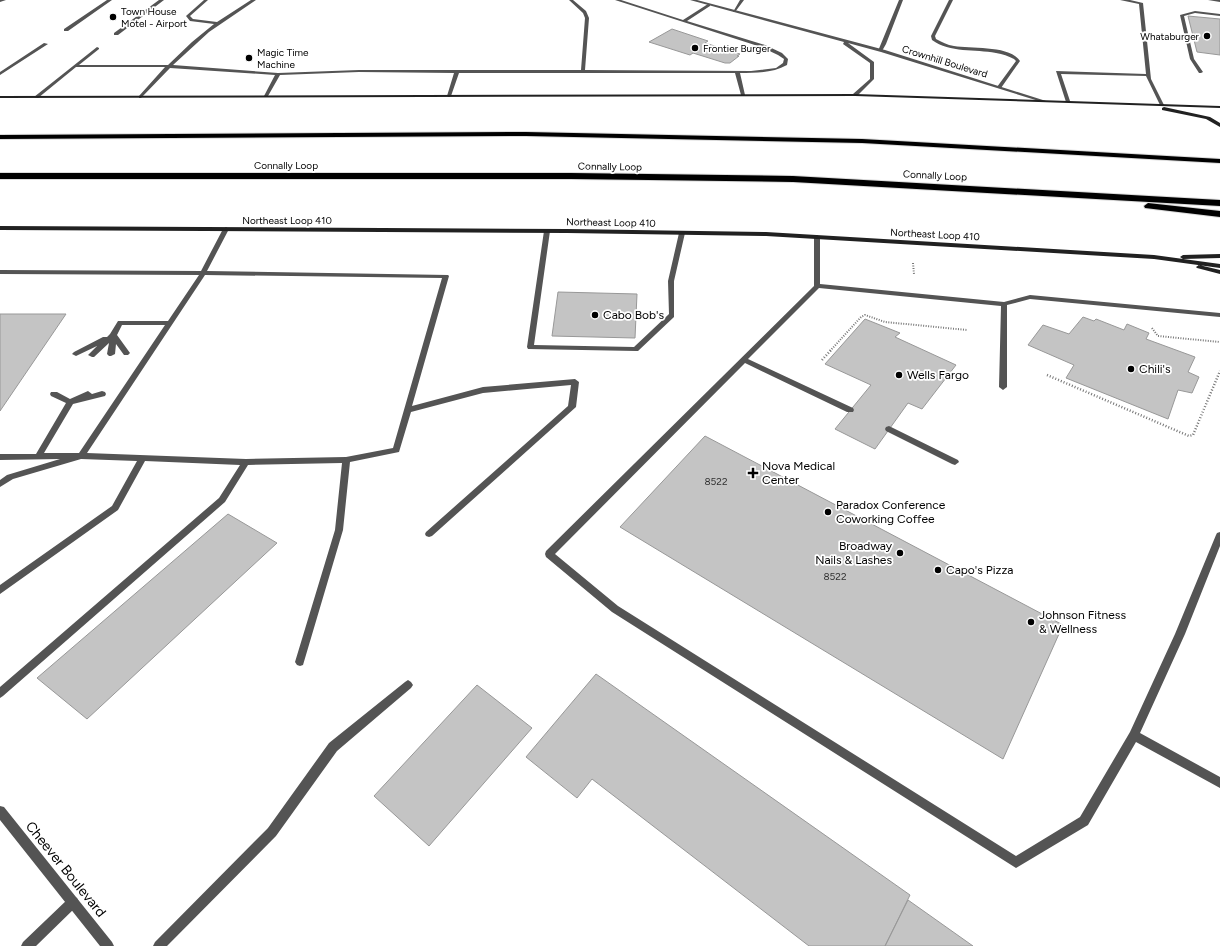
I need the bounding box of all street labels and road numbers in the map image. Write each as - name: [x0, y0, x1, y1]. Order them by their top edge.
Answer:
- street label: Crownhill Boulevard: [900, 42, 989, 81]
- street label: Connally Loop: [254, 159, 318, 172]
- street label: Connally Loop: [578, 159, 642, 174]
- street label: Connally Loop: [903, 167, 967, 184]
- street label: Northeast Loop 410: [242, 214, 332, 227]
- street label: Northeast Loop 410: [566, 215, 656, 230]
- street label: Northeast Loop 410: [890, 226, 980, 243]
- street label: Cheever Boulevard: [22, 818, 109, 921]

